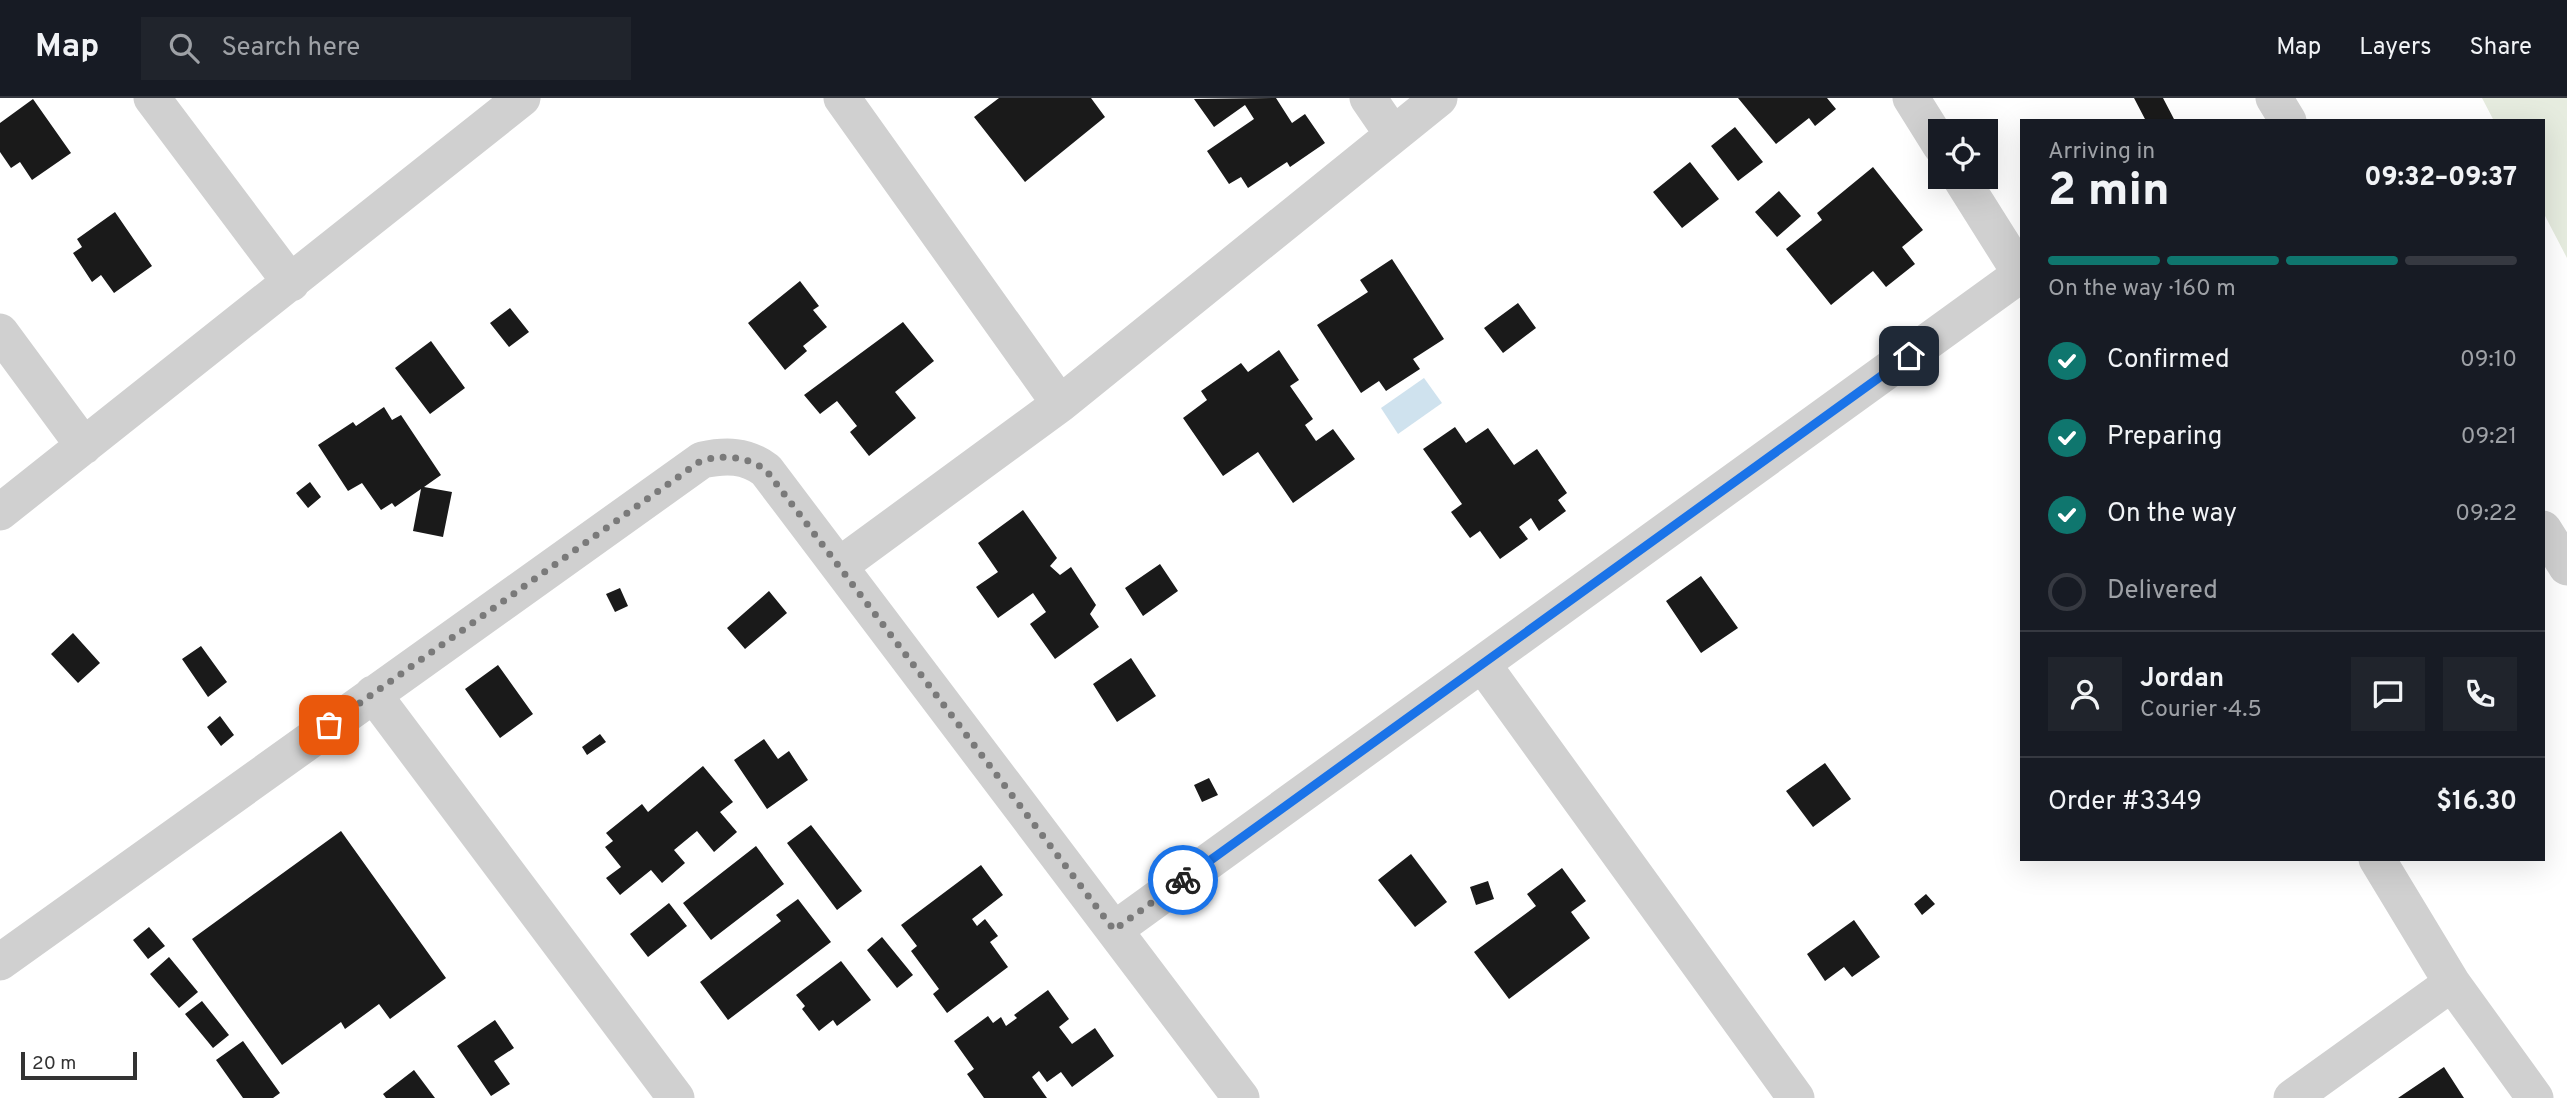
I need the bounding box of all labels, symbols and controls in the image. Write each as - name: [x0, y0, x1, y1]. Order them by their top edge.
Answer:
- search box: [141, 17, 631, 80]
- text: Map: [35, 27, 99, 69]
- icon: search: [165, 29, 203, 67]
- text: Search here: [221, 32, 360, 65]
- text: Map: [2276, 33, 2321, 63]
- text: Layers: [2359, 33, 2431, 63]
- text: Share: [2469, 33, 2532, 63]
- map controls: [1928, 119, 1998, 189]
- button: locate: [1928, 119, 1998, 189]
- text: Arriving in: [2048, 138, 2155, 167]
- text: 09:32–09:37: [2364, 162, 2517, 195]
- text: 2 min: [2048, 163, 2170, 222]
- text: On the way · 160 m: [2048, 275, 2236, 304]
- pin: [1879, 326, 1939, 386]
- icon: home: [1890, 337, 1928, 375]
- icon: check: [2048, 342, 2086, 380]
- text: Confirmed: [2107, 344, 2230, 377]
- text: 09:10: [2460, 346, 2517, 375]
- icon: check: [2048, 419, 2086, 457]
- text: Preparing: [2107, 421, 2222, 454]
- text: 09:21: [2461, 423, 2517, 452]
- icon: check: [2048, 496, 2086, 534]
- text: On the way: [2107, 498, 2237, 531]
- text: 09:22: [2455, 500, 2517, 529]
- text: Delivered: [2107, 575, 2218, 608]
- button: person: [2048, 657, 2122, 731]
- button: chat: [2351, 657, 2425, 731]
- button: phone: [2443, 657, 2517, 731]
- text: Jordan: [2140, 663, 2224, 696]
- pin: [299, 695, 359, 755]
- text: Courier · 4.5: [2140, 696, 2262, 725]
- icon: bag: [310, 706, 348, 744]
- text: Order #3349: [2048, 786, 2202, 819]
- text: $16.30: [2436, 786, 2517, 819]
- courier: [1148, 845, 1218, 915]
- icon: bike: [1164, 861, 1202, 899]
- scale bar: [21, 1049, 136, 1081]
- text: 20 m: [32, 1052, 76, 1076]

